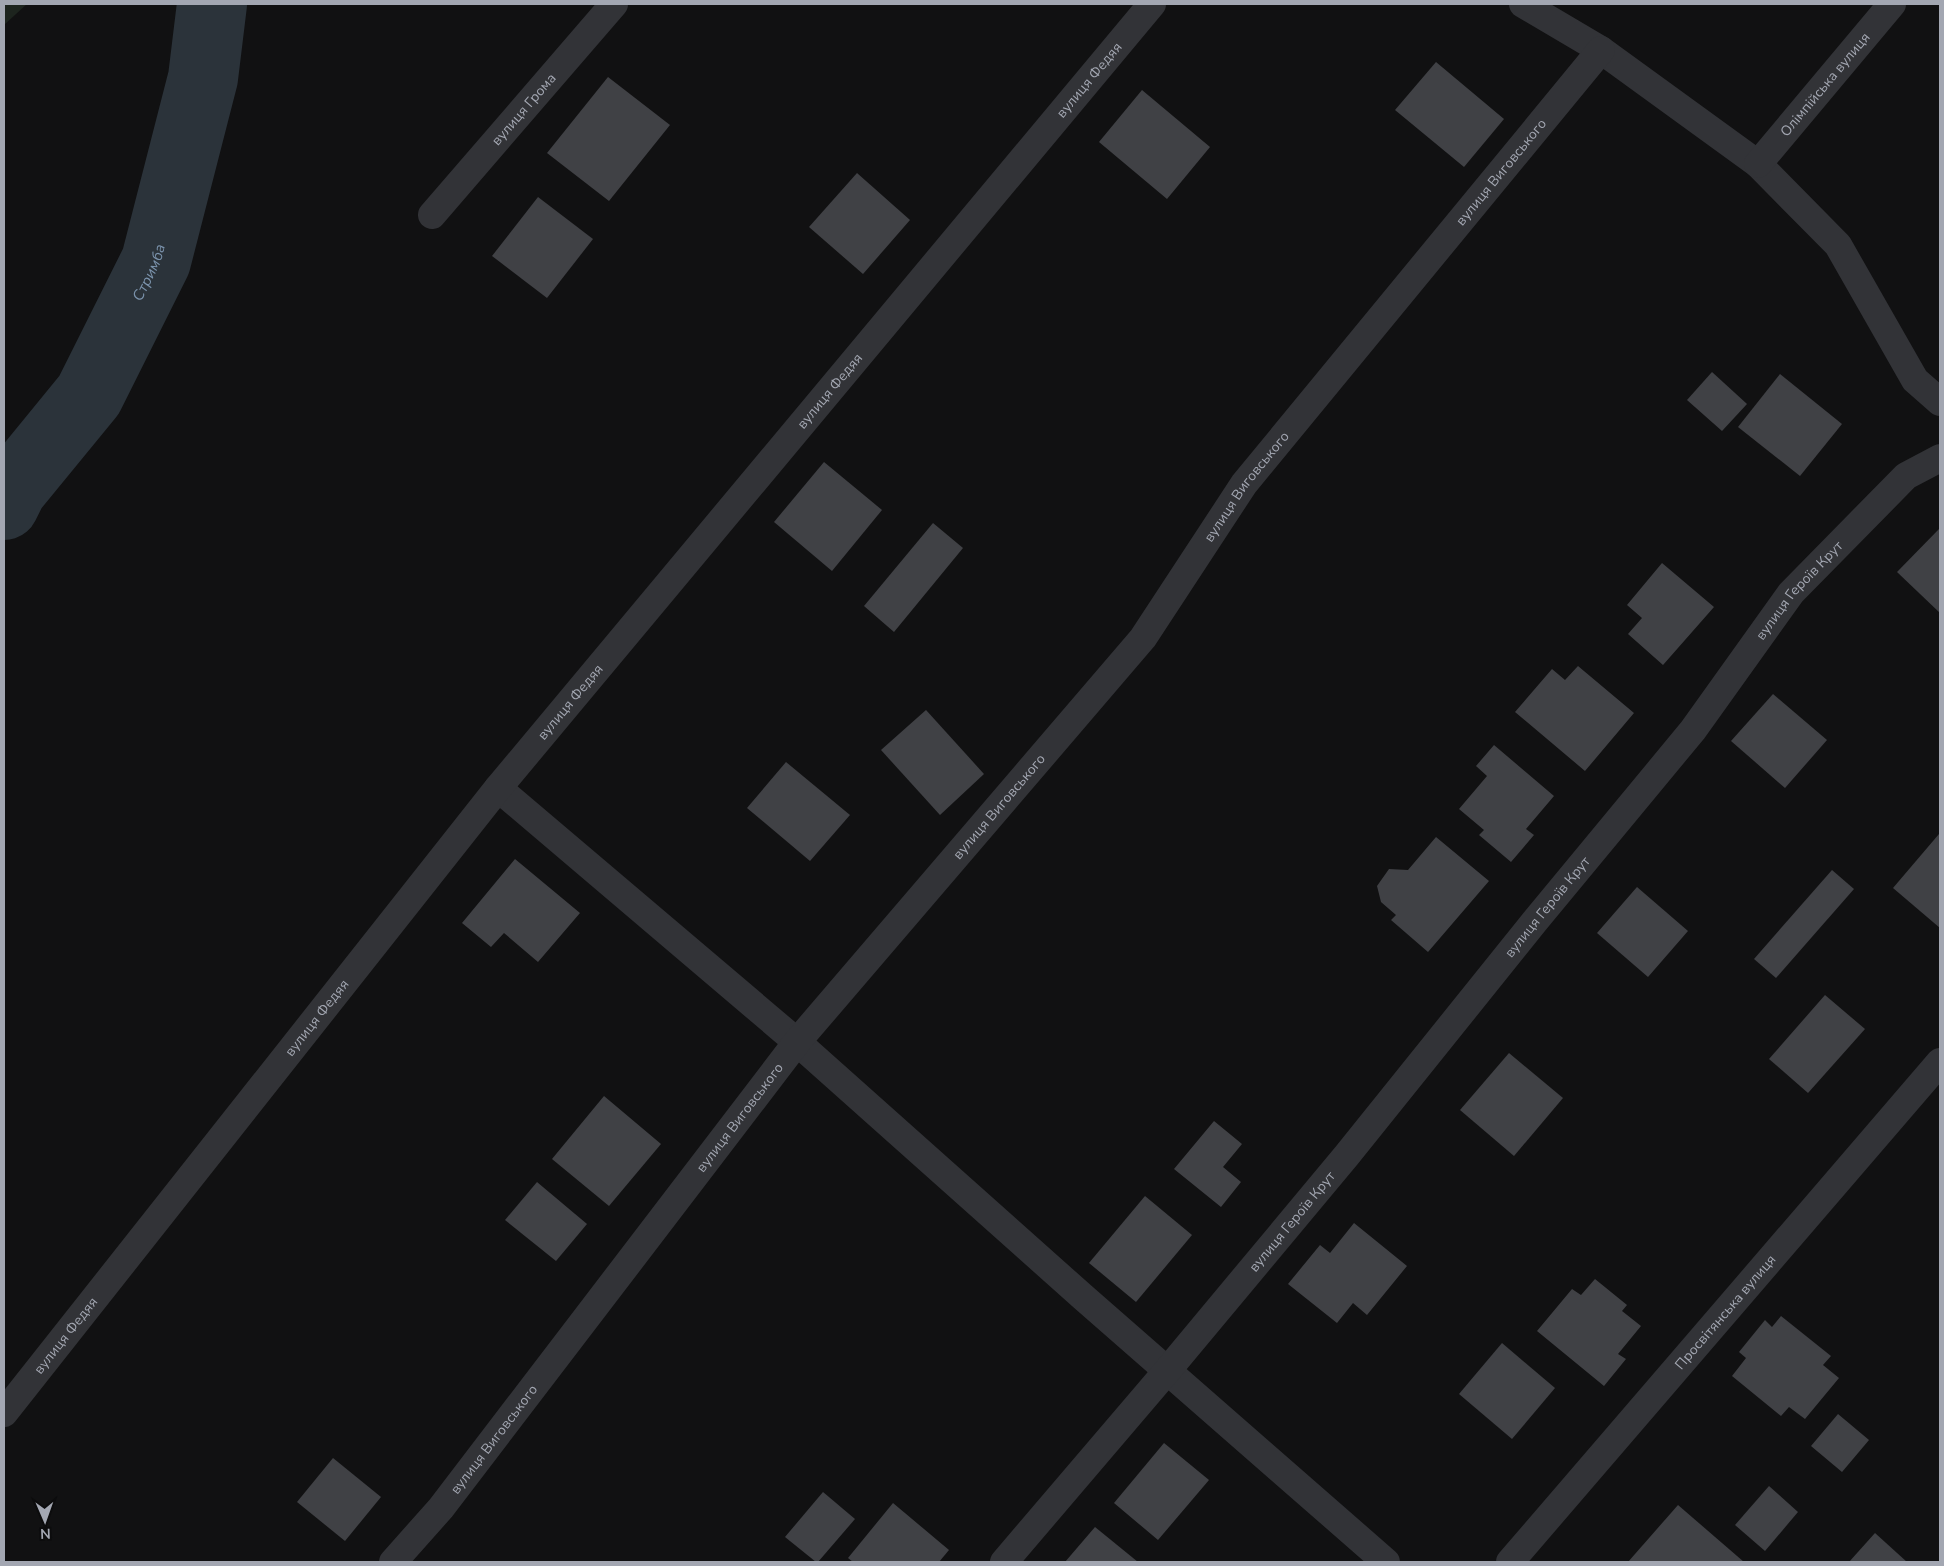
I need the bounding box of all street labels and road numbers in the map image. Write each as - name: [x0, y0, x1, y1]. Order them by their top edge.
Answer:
- street label: Олімпійська вулиця: [1776, 28, 1874, 141]
- street label: вулиця Федяя: [1052, 38, 1126, 122]
- street label: вулиця Грома: [487, 69, 560, 150]
- street label: вулиця Виговського: [1452, 115, 1551, 230]
- street label: вулиця Федяя: [793, 349, 867, 433]
- street label: вулиця Виговського: [1200, 427, 1294, 546]
- street label: вулиця Героїв Крут: [1751, 536, 1848, 644]
- street label: вулиця Федяя: [533, 660, 607, 744]
- street label: вулиця Виговського: [949, 750, 1050, 863]
- street label: вулиця Героїв Крут: [1500, 852, 1595, 962]
- street label: вулиця Федяя: [281, 975, 353, 1060]
- street label: вулиця Виговського: [692, 1059, 788, 1176]
- street label: вулиця Героїв Крут: [1245, 1167, 1340, 1276]
- street label: Просвітянська вулиця: [1671, 1251, 1780, 1374]
- street label: вулиця Федяя: [29, 1293, 102, 1378]
- street label: вулиця Виговського: [446, 1381, 542, 1498]

